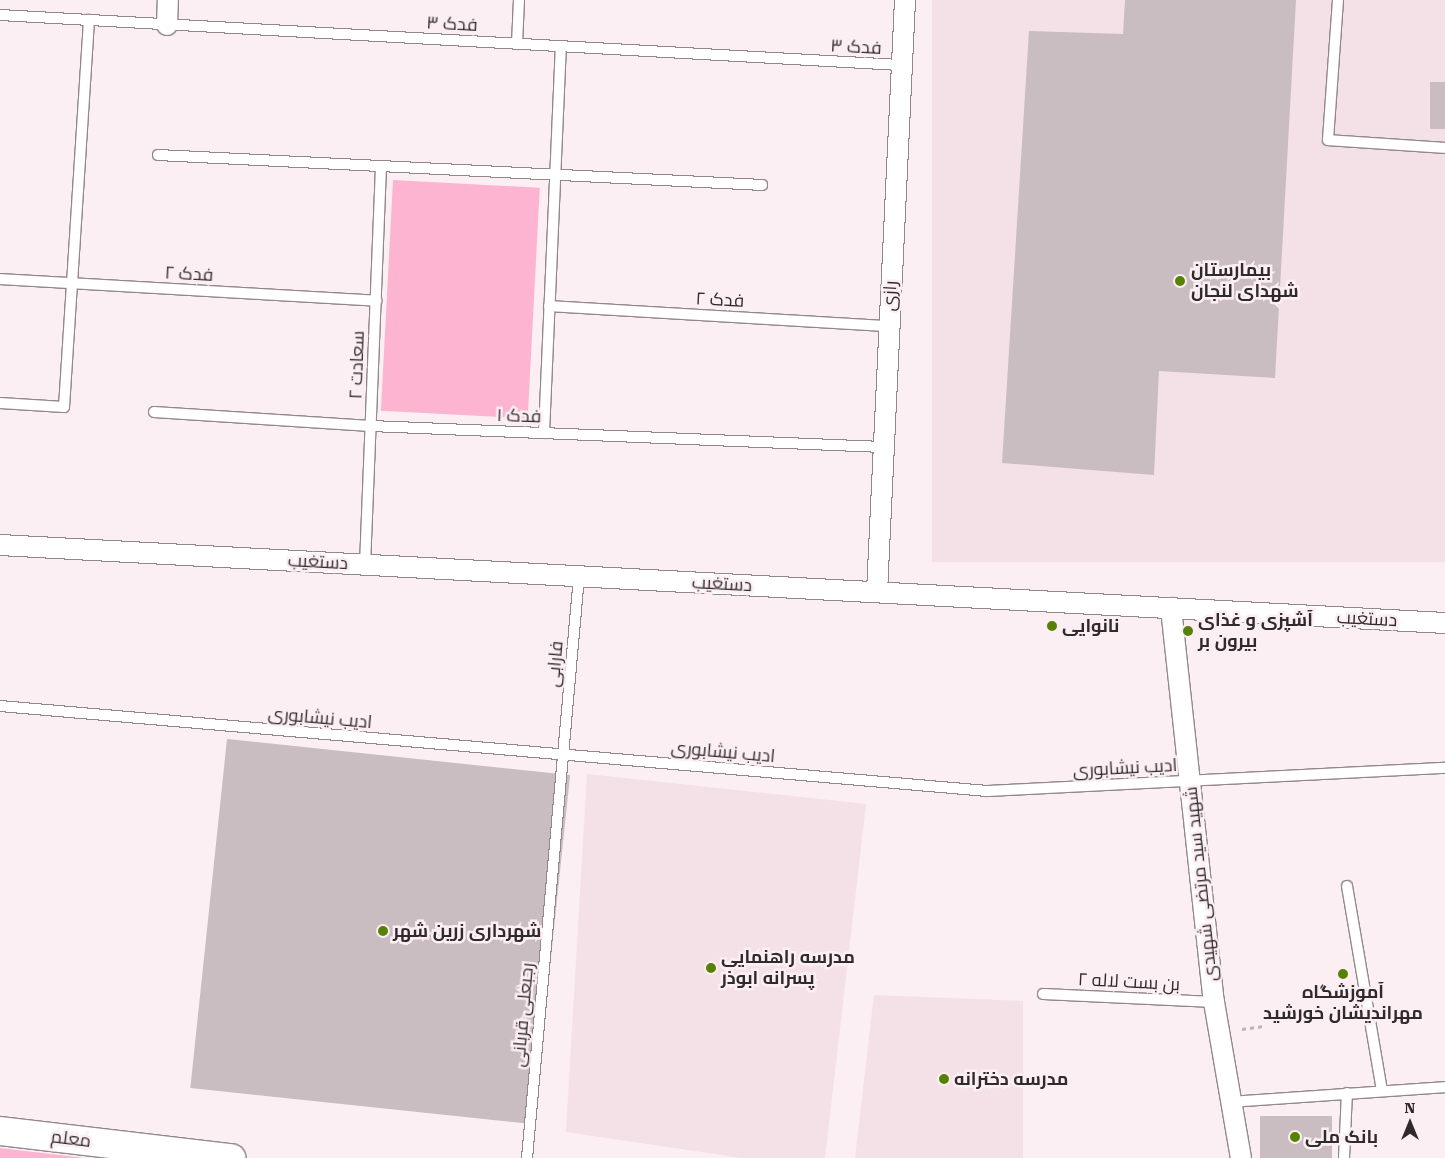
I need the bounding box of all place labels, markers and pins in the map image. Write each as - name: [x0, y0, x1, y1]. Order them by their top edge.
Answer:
- place label: بیمارستان شهدای لنجان: [1191, 260, 1299, 302]
- marker: بیمارستان شهدای لنجان: [1173, 274, 1187, 288]
- place label: آشپزی و غذای بیرون بر: [1198, 610, 1313, 652]
- place label: نانوایی: [1062, 615, 1119, 637]
- marker: نانوایی: [1046, 620, 1058, 632]
- marker: آشپزی و غذای بیرون بر: [1182, 625, 1194, 637]
- place label: شهرداری زرین شهر: [393, 920, 541, 942]
- marker: شهرداری زرین شهر: [377, 925, 389, 937]
- place label: مدرسه راهنمایی پسرانه ابوذر: [721, 947, 855, 990]
- marker: مدرسه راهنمایی پسرانه ابوذر: [705, 962, 717, 974]
- marker: آموزشگاه مهراندیشان خورشید: [1337, 968, 1349, 980]
- place label: آموزشگاه مهراندیشان خورشید: [1263, 982, 1423, 1024]
- place label: مدرسه دخترانه: [954, 1068, 1068, 1090]
- marker: مدرسه دخترانه: [938, 1073, 950, 1085]
- place label: بانک ملی: [1305, 1126, 1378, 1148]
- marker: بانک ملی: [1289, 1131, 1301, 1143]

